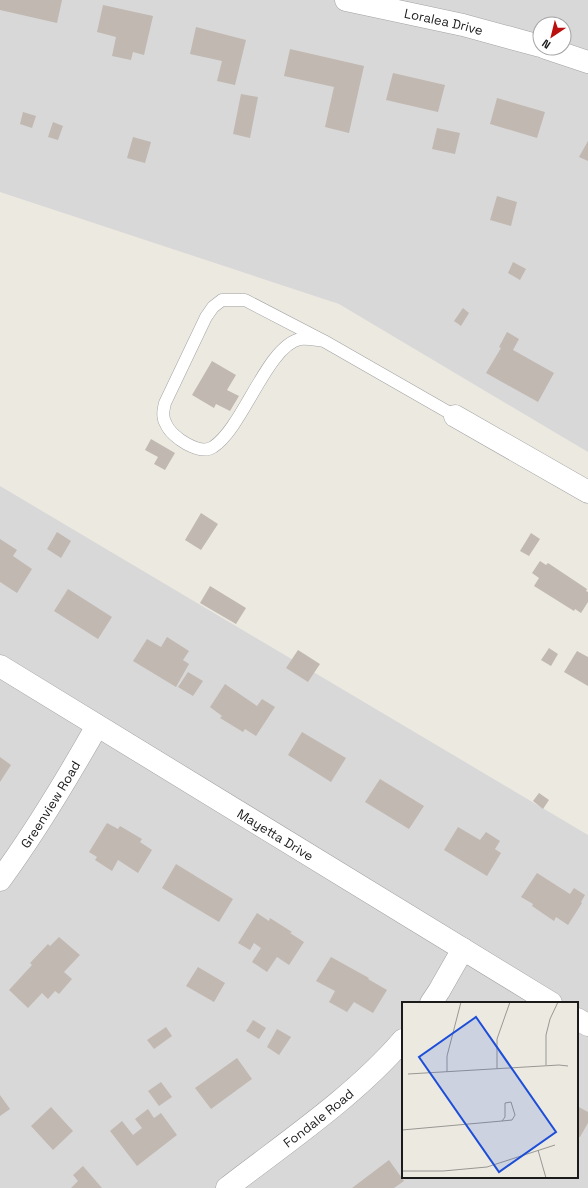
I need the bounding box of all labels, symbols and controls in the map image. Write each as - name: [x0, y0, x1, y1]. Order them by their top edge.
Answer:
- street label: Loralea Drive: [403, 4, 485, 39]
- north arrow: [532, 16, 572, 56]
- text: N: [539, 36, 553, 52]
- street label: Greenview Road: [17, 757, 84, 851]
- street label: Mayetta Drive: [234, 805, 317, 864]
- inset map: [402, 1002, 578, 1178]
- street label: Fondale Road: [280, 1085, 357, 1151]

